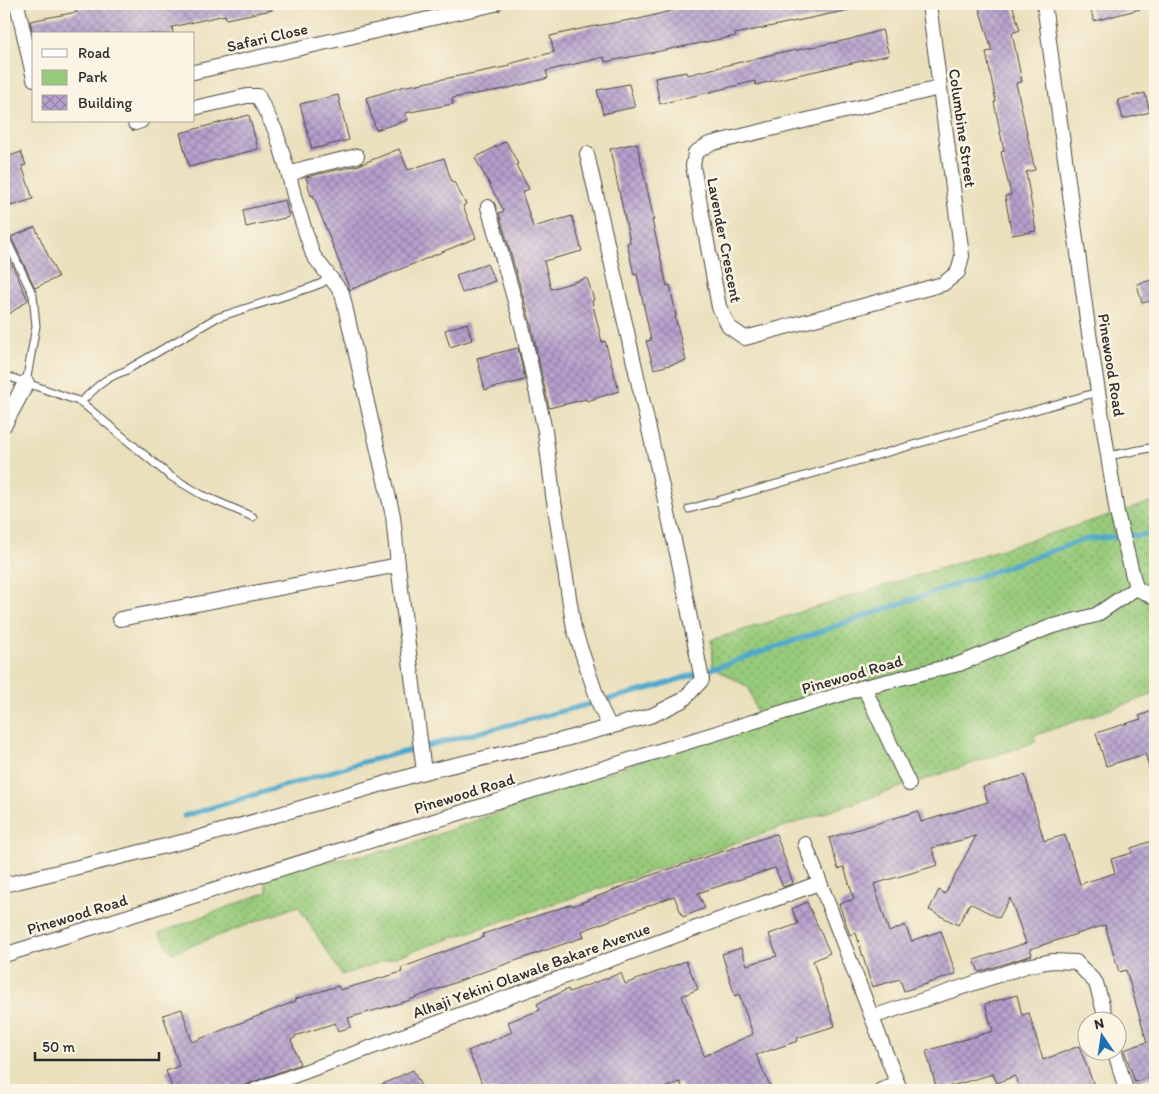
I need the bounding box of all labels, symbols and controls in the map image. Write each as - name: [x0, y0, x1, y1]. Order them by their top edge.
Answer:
- street label: Safari Close: [225, 19, 309, 56]
- legend: [32, 32, 195, 122]
- text: Road: [78, 44, 111, 62]
- street label: Columbine Street: [945, 67, 980, 189]
- text: Park: [78, 68, 108, 86]
- text: Building: [78, 94, 132, 112]
- street label: Lavender Crescent: [703, 176, 746, 304]
- street label: Pinewood Road: [1094, 312, 1129, 418]
- street label: Pinewood Road: [799, 651, 905, 698]
- street label: Pinewood Road: [411, 769, 517, 818]
- street label: Pinewood Road: [24, 890, 130, 939]
- street label: Alhaji Yekini Olawale Bakare Avenue: [410, 919, 653, 1022]
- north arrow: [1076, 1012, 1126, 1062]
- text: N: [1093, 1014, 1106, 1033]
- scale bar: [35, 1029, 159, 1061]
- text: 50 m: [42, 1038, 75, 1056]

